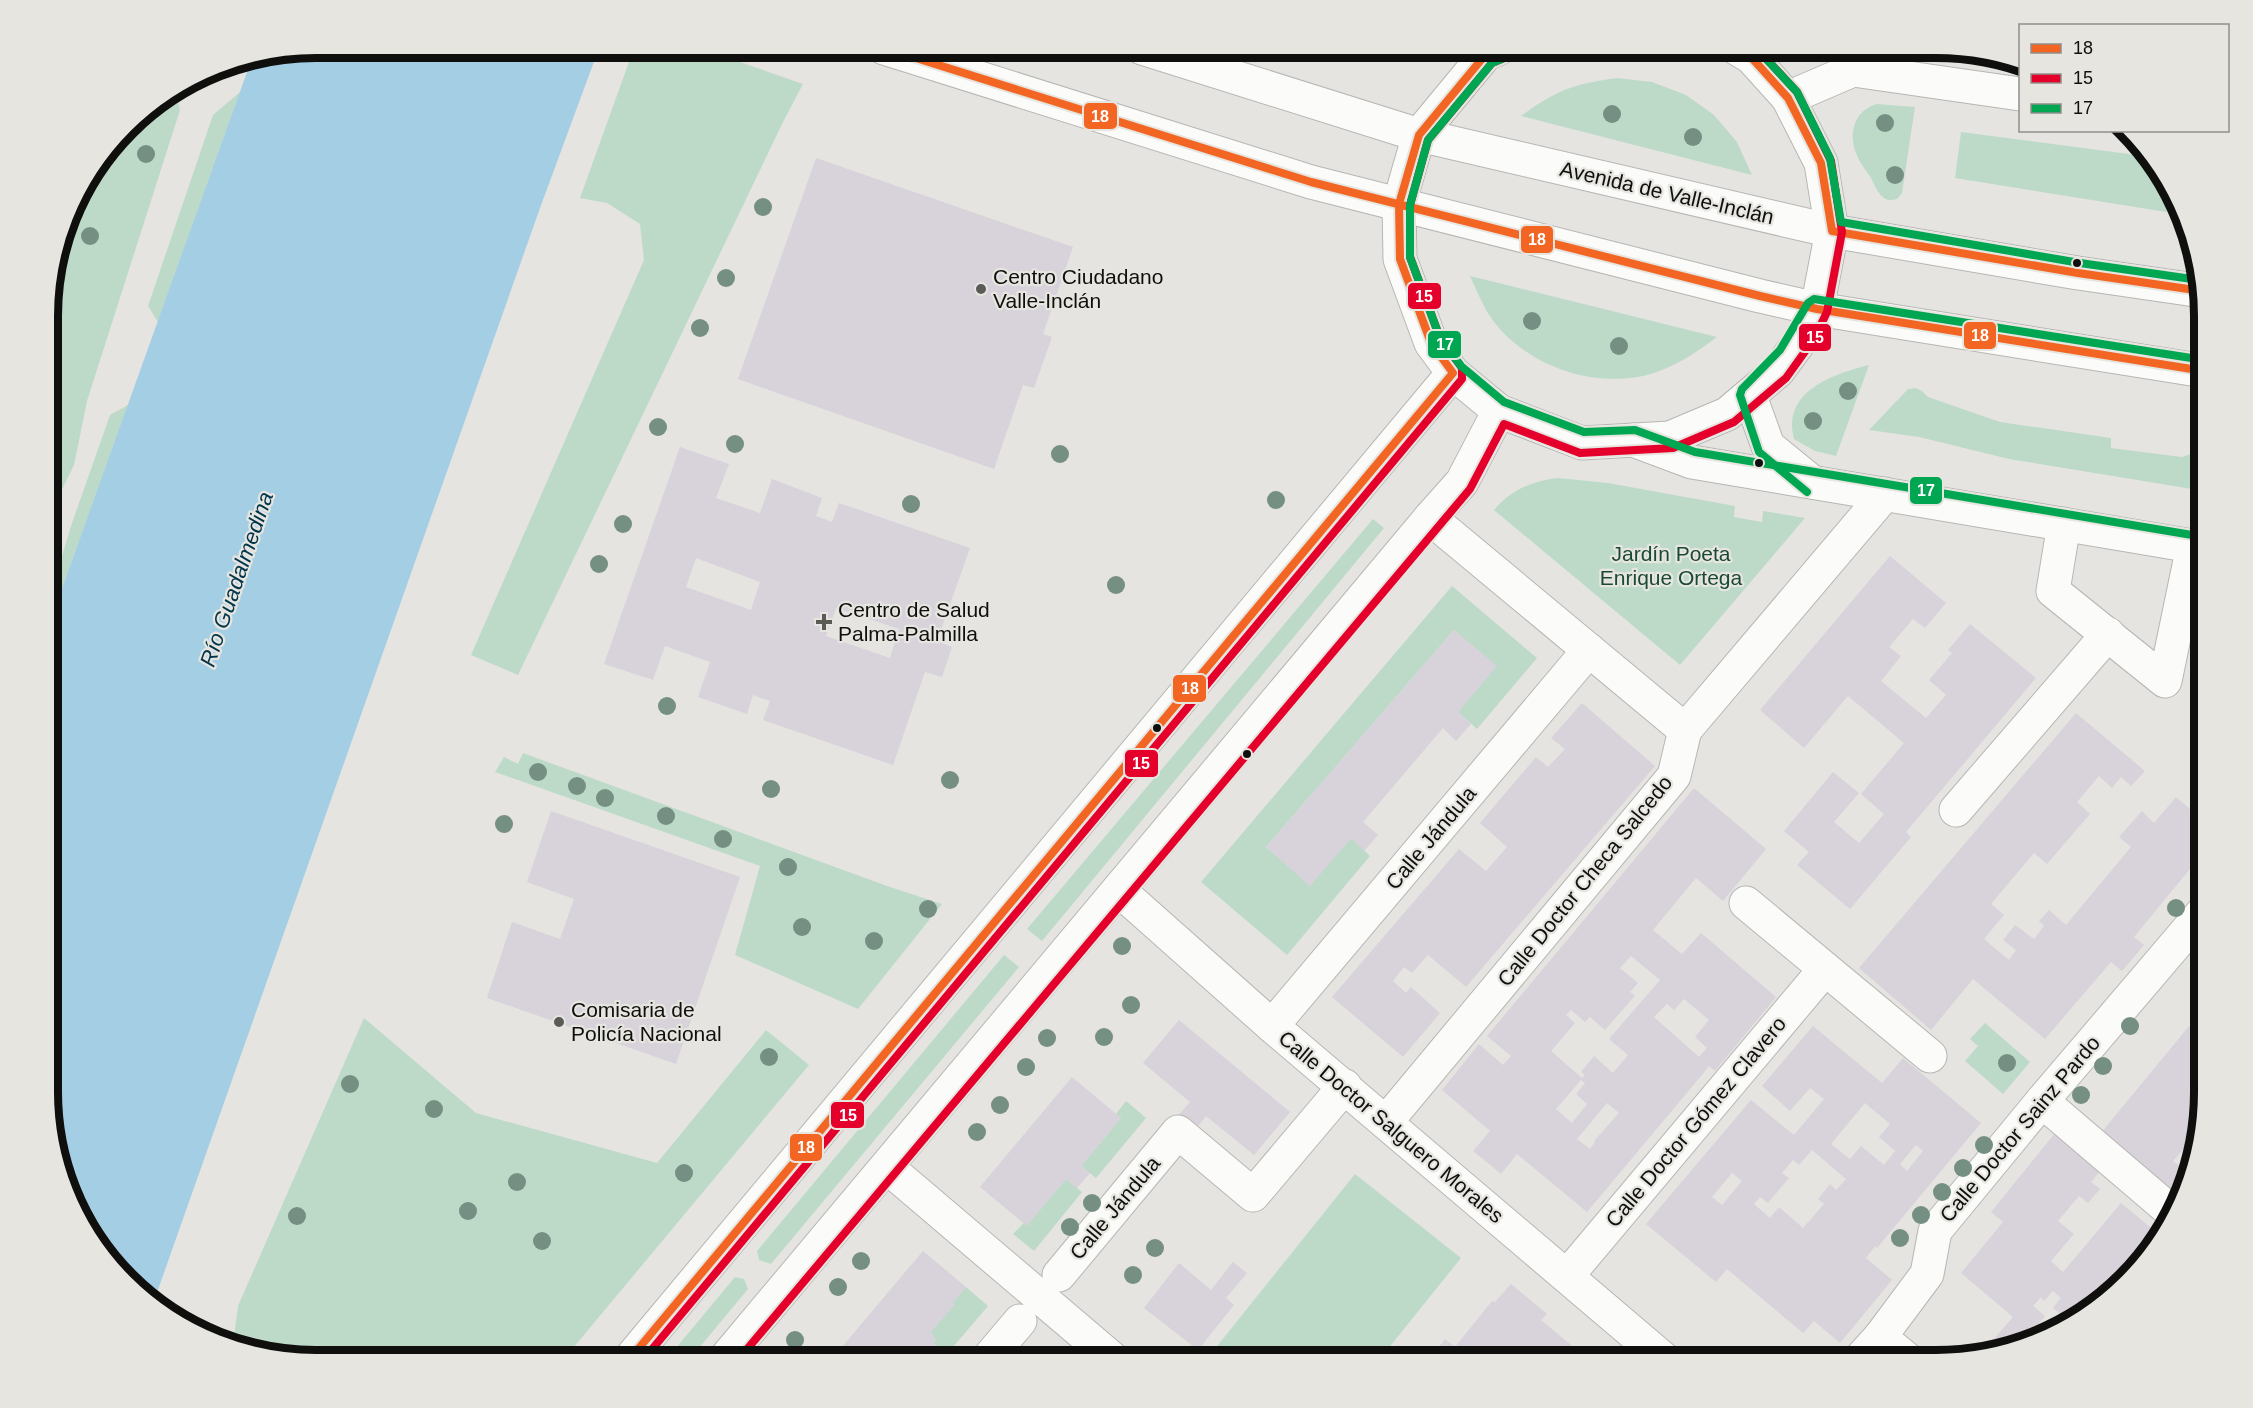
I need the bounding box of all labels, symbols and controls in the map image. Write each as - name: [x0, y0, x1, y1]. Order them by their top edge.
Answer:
- legend: [2019, 24, 2229, 132]
- text: 18: [2073, 38, 2093, 58]
- text: 15: [2073, 68, 2093, 88]
- text: 17: [2073, 98, 2093, 118]
- line badge: 18: [1083, 102, 1118, 130]
- text: 18: [1091, 108, 1109, 125]
- street label: Avenida de Valle-Inclán: [1558, 157, 1776, 228]
- line badge: 18: [1520, 225, 1554, 254]
- text: 18: [1528, 231, 1546, 248]
- unlabelled marker: [2071, 257, 2083, 269]
- place label: Centro Ciudadano Valle-Inclán: [993, 265, 1163, 312]
- marker: Centro Ciudadano Valle-Inclán: [974, 282, 988, 296]
- line badge: 15: [1407, 282, 1442, 310]
- text: 15: [1415, 288, 1433, 305]
- line badge: 18: [1963, 321, 1997, 350]
- line badge: 15: [1798, 323, 1832, 352]
- text: 18: [1971, 327, 1989, 344]
- text: 15: [1806, 329, 1824, 346]
- line badge: 17: [1427, 330, 1462, 359]
- text: 17: [1436, 336, 1454, 353]
- unlabelled marker: [1753, 457, 1765, 469]
- line badge: 17: [1909, 476, 1943, 505]
- text: 17: [1917, 482, 1935, 499]
- water label: Río Guadalmedina: [195, 488, 278, 670]
- park label: Jardín Poeta Enrique Ortega: [1600, 542, 1743, 589]
- place label: Centro de Salud Palma-Palmilla: [838, 598, 990, 645]
- marker: Centro de Salud Palma-Palmilla: [815, 613, 833, 631]
- line badge: 18: [1172, 674, 1207, 703]
- text: 18: [1181, 680, 1199, 697]
- unlabelled marker: [1151, 722, 1163, 734]
- unlabelled marker: [1241, 748, 1253, 760]
- line badge: 15: [1124, 749, 1159, 778]
- text: 15: [1132, 755, 1150, 772]
- street label: Calle Doctor Checa Salcedo: [1493, 771, 1677, 990]
- street label: Calle Jándula: [1381, 781, 1481, 894]
- place label: Comisaria de Policía Nacional: [571, 998, 722, 1045]
- street label: Calle Doctor Gómez Clavero: [1601, 1012, 1790, 1231]
- marker: Comisaria de Policía Nacional: [552, 1015, 566, 1029]
- street label: Calle Doctor Salguero Morales: [1274, 1026, 1508, 1227]
- street label: Calle Doctor Sainz Pardo: [1935, 1031, 2104, 1226]
- line badge: 15: [830, 1101, 865, 1129]
- text: 15: [839, 1107, 857, 1124]
- line badge: 18: [789, 1133, 823, 1162]
- text: 18: [797, 1139, 815, 1156]
- street label: Calle Jándula: [1065, 1151, 1165, 1264]

